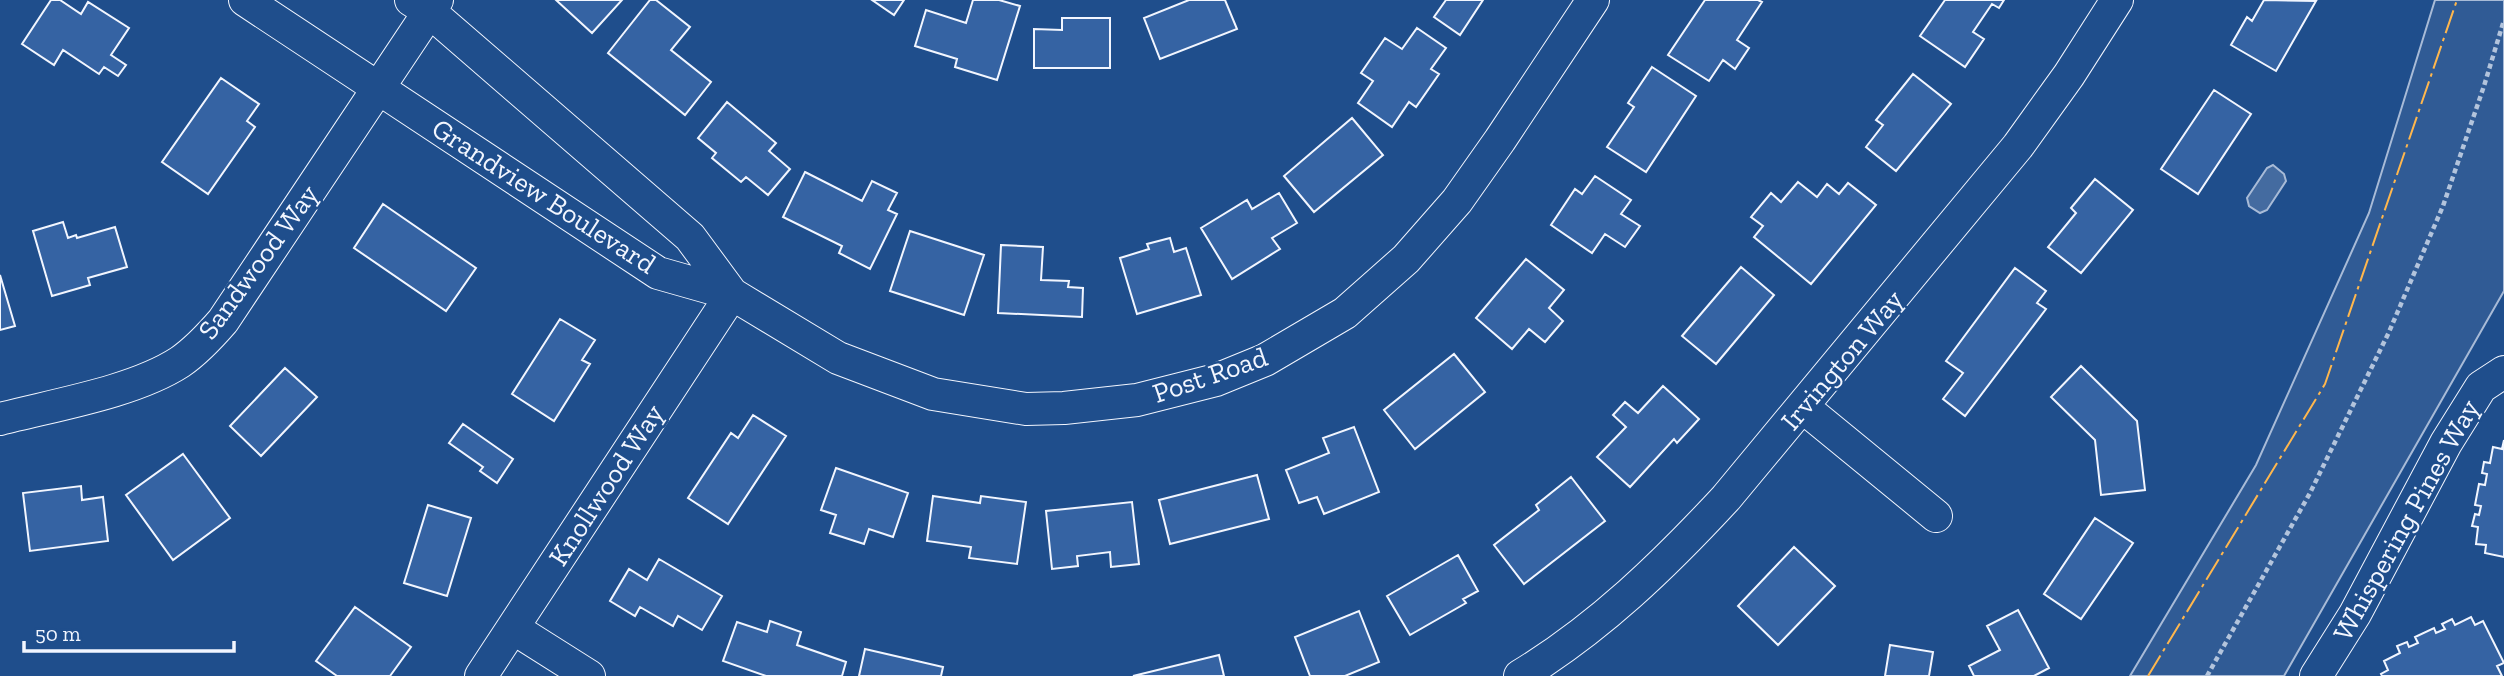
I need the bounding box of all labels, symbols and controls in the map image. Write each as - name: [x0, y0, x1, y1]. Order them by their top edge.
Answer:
- street label: Grandview Boulevard: [426, 111, 662, 281]
- street label: Sandwood Way: [191, 178, 325, 346]
- street label: Irvington Way: [1774, 283, 1911, 437]
- street label: Post Road: [1148, 340, 1272, 410]
- street label: Whispering Pines Way: [2326, 393, 2486, 646]
- street label: Knollwood Way: [542, 398, 671, 572]
- scale bar: [24, 610, 234, 654]
- text: 50 m: [35, 621, 81, 646]

